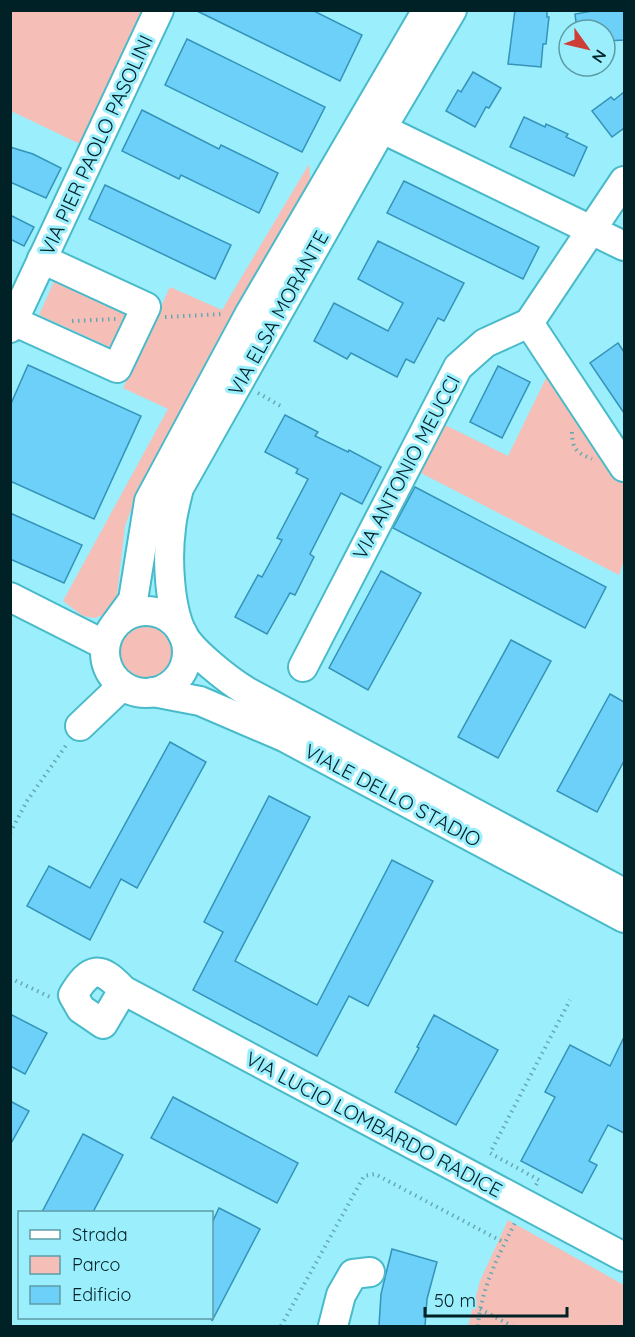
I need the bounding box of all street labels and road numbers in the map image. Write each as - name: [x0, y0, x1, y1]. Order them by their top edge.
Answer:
- street label: VIA PIER PAOLO PASOLINI: [34, 31, 158, 259]
- street label: VIA ELSA MORANTE: [222, 226, 334, 400]
- street label: VIA ANTONIO MEUCCI: [347, 371, 465, 563]
- street label: VIALE DELLO STADIO: [300, 738, 486, 852]
- street label: VIA LUCIO LOMBARDO RADICE: [241, 1046, 507, 1202]

